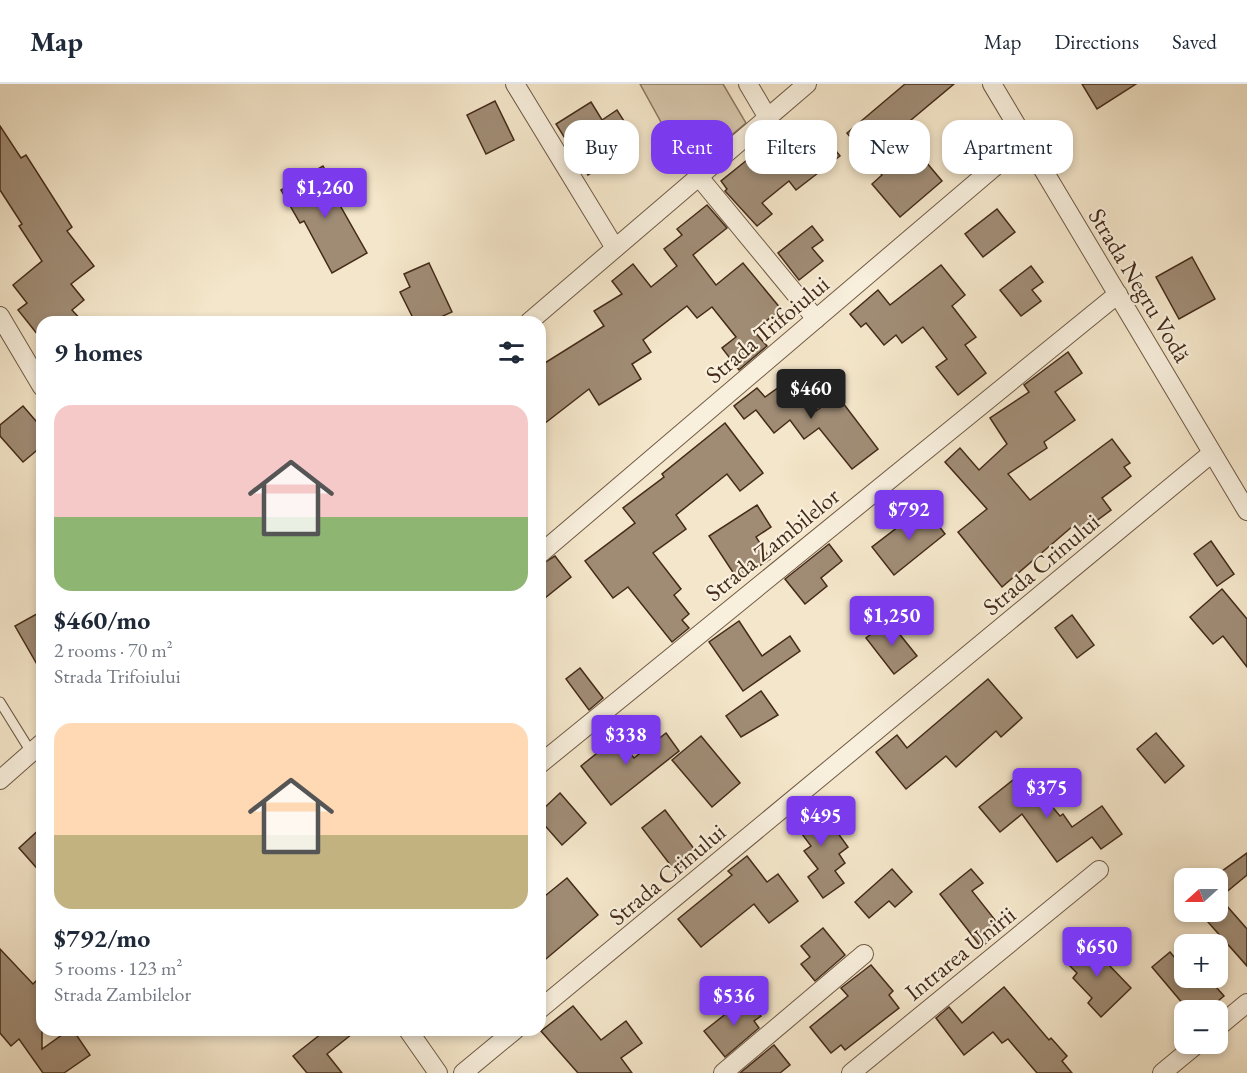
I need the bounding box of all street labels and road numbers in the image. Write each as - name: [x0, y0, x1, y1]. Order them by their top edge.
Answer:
- street label: Strada Negru Vodă: [1082, 202, 1198, 368]
- street label: Strada Trifoiului: [699, 268, 835, 390]
- street label: Strada Zambilelor: [698, 480, 846, 608]
- street label: Strada Crinului: [976, 506, 1106, 622]
- street label: Strada Crinului: [602, 816, 732, 932]
- street label: Intrarea Unirii: [898, 899, 1022, 1007]

